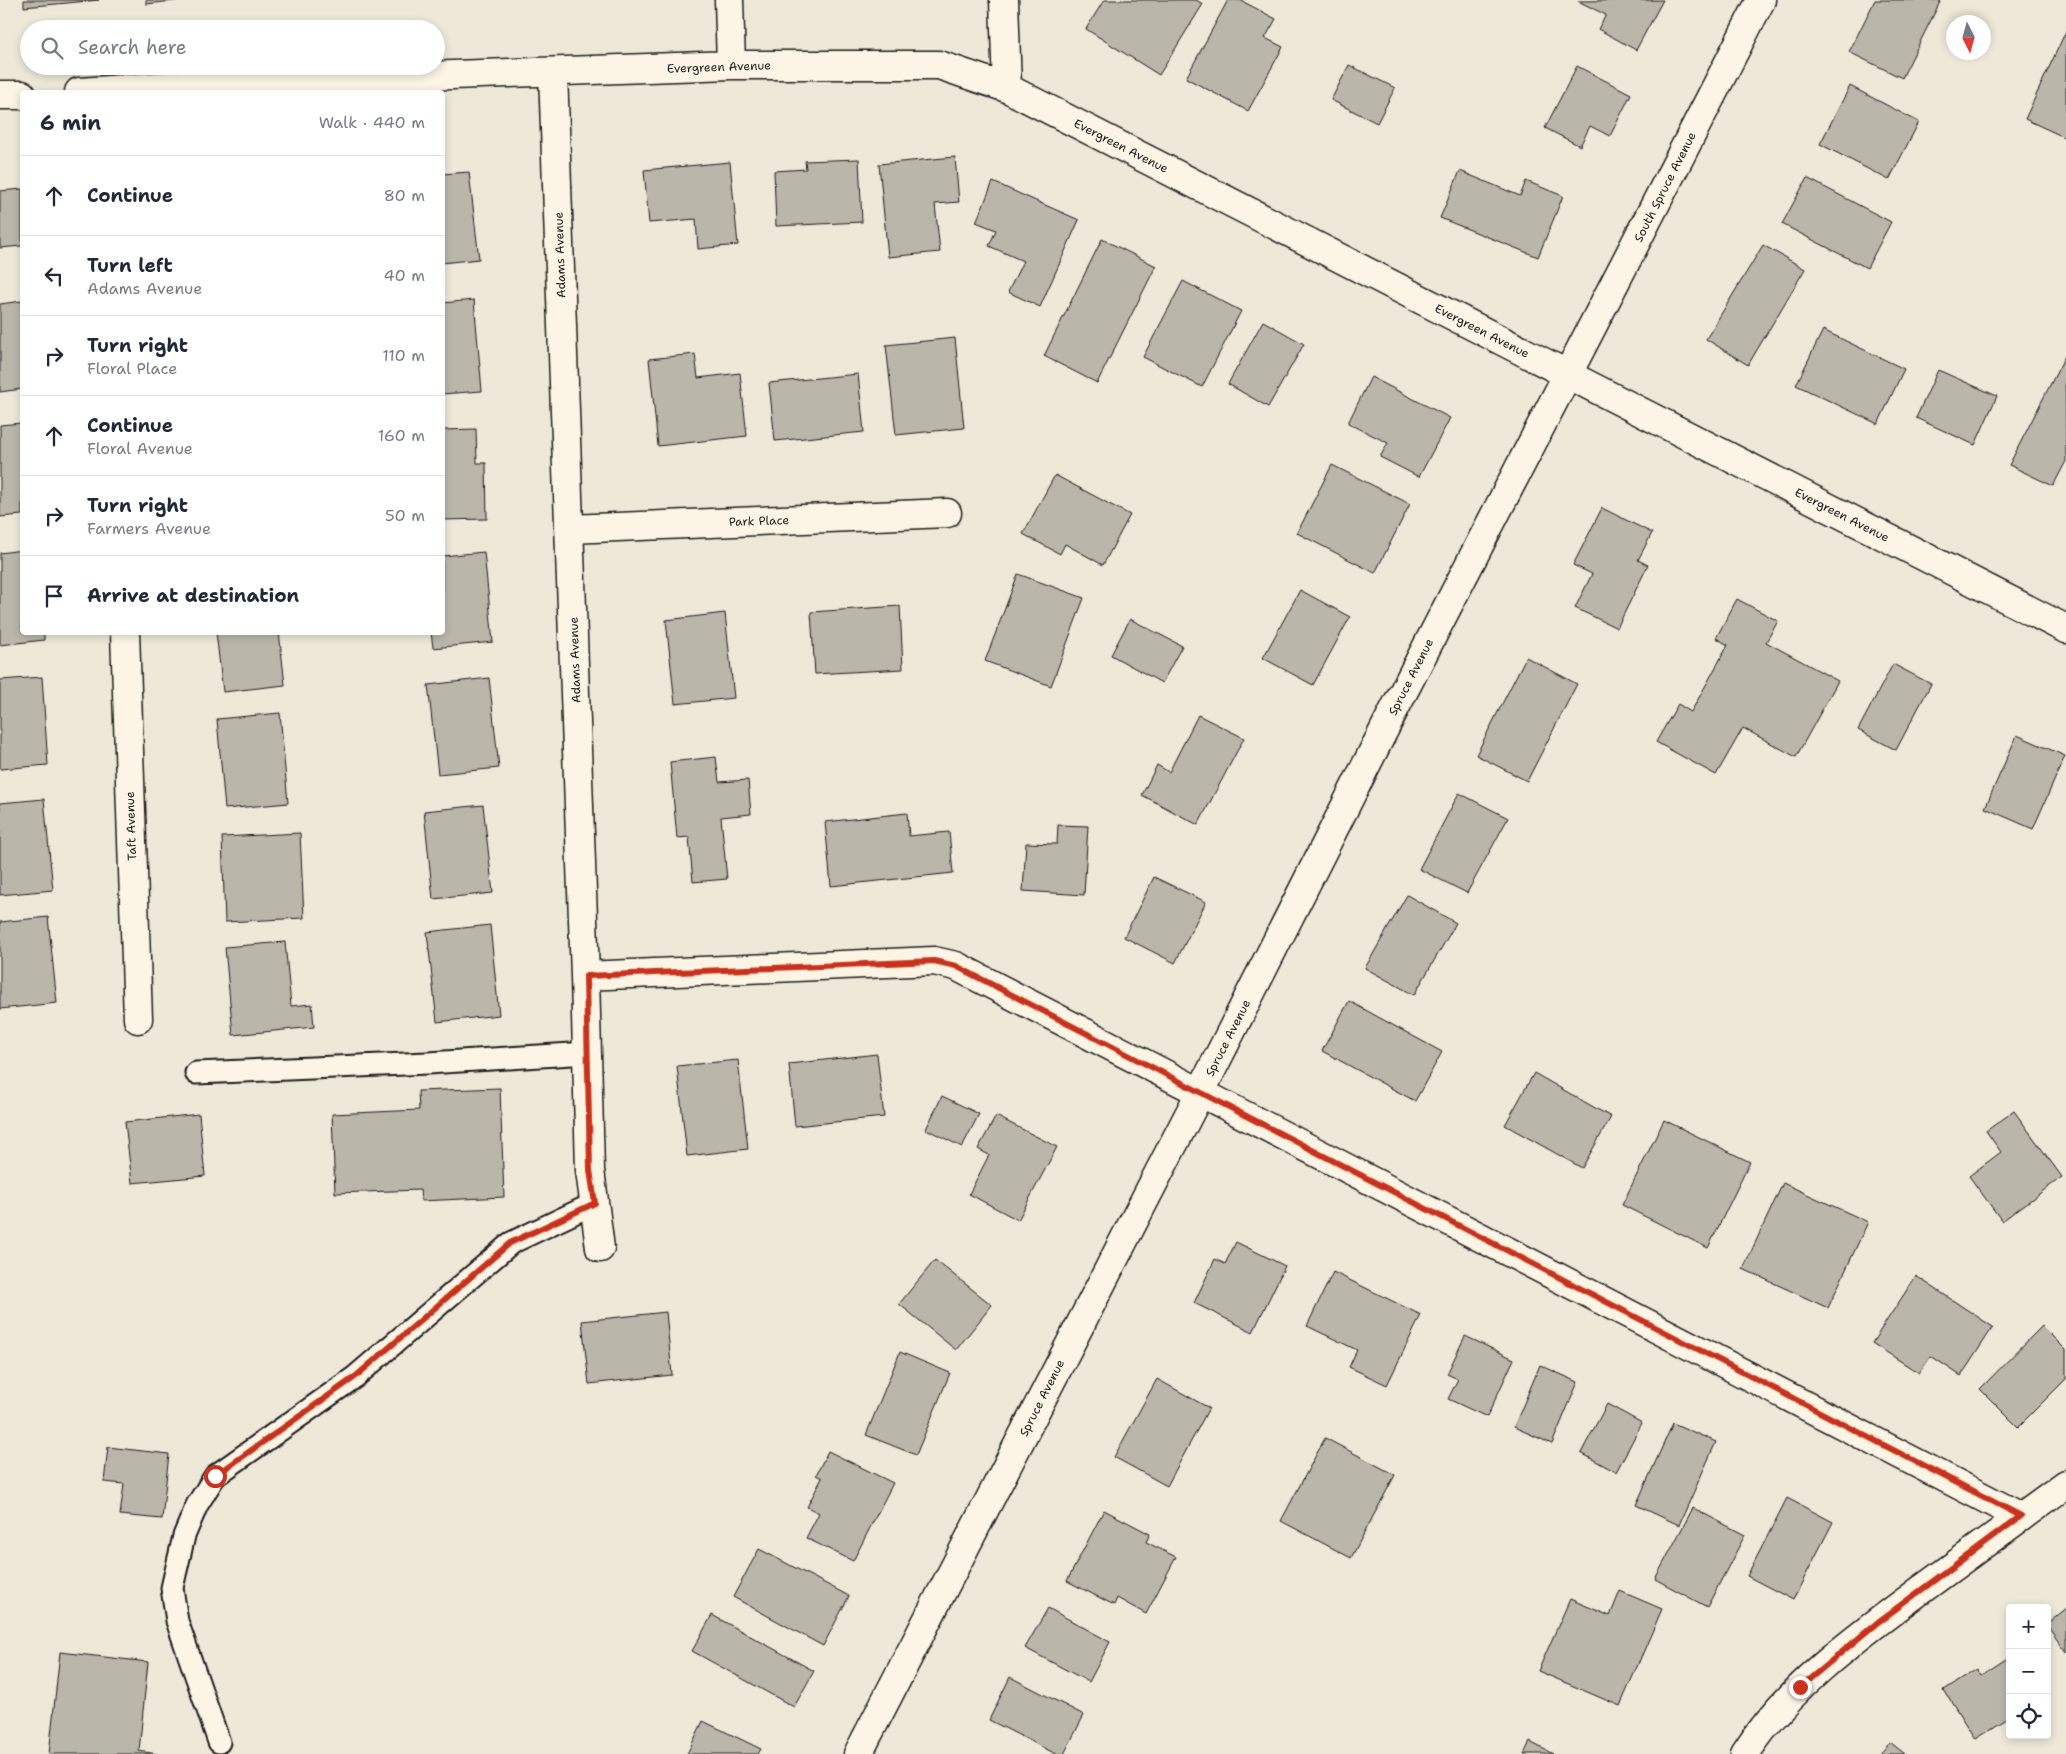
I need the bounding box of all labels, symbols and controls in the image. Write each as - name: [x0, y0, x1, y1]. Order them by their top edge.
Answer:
- north arrow: [1946, 15, 1991, 60]
- search box: [20, 20, 445, 75]
- icon: search: [38, 34, 66, 62]
- text: Search here: [78, 35, 187, 60]
- street label: Evergreen Avenue: [667, 57, 771, 77]
- text: 6 min: [40, 109, 101, 137]
- text: Walk · 440 m: [319, 112, 425, 133]
- street label: Evergreen Avenue: [1071, 115, 1171, 177]
- street label: South Spruce Avenue: [1630, 129, 1700, 245]
- icon: ahead: [40, 182, 68, 210]
- text: Continue: [87, 183, 173, 208]
- text: 80 m: [384, 185, 425, 206]
- street label: Adams Avenue: [550, 211, 570, 298]
- text: Turn left: [87, 253, 173, 278]
- icon: left: [40, 262, 68, 290]
- text: 40 m: [383, 265, 425, 286]
- text: Adams Avenue: [87, 278, 202, 299]
- street label: Evergreen Avenue: [1432, 300, 1532, 362]
- text: Turn right: [87, 333, 188, 358]
- icon: right: [40, 342, 68, 370]
- text: 110 m: [382, 345, 425, 366]
- text: Floral Place: [87, 358, 177, 379]
- text: Continue: [87, 413, 173, 438]
- icon: ahead: [40, 422, 68, 450]
- text: 160 m: [378, 425, 425, 446]
- text: Floral Avenue: [87, 438, 193, 459]
- street label: Evergreen Avenue: [1792, 484, 1892, 546]
- text: Turn right: [87, 493, 188, 518]
- icon: right: [40, 502, 68, 530]
- text: 50 m: [385, 505, 425, 526]
- street label: Park Place: [729, 512, 790, 530]
- text: Farmers Avenue: [87, 518, 211, 539]
- icon: arrive: [40, 582, 68, 610]
- text: Arrive at destination: [87, 583, 299, 608]
- street label: Adams Avenue: [565, 616, 585, 703]
- street label: Spruce Avenue: [1385, 636, 1437, 718]
- street label: Taft Avenue: [122, 791, 140, 861]
- street label: Spruce Avenue: [1202, 997, 1254, 1079]
- street label: Spruce Avenue: [1016, 1357, 1068, 1439]
- route start: [204, 1465, 227, 1488]
- map controls: [2006, 1604, 2051, 1739]
- button: +: [2006, 1604, 2051, 1649]
- button: −: [2006, 1649, 2051, 1694]
- route end: [1789, 1676, 1812, 1699]
- button: locate: [2006, 1694, 2051, 1739]

